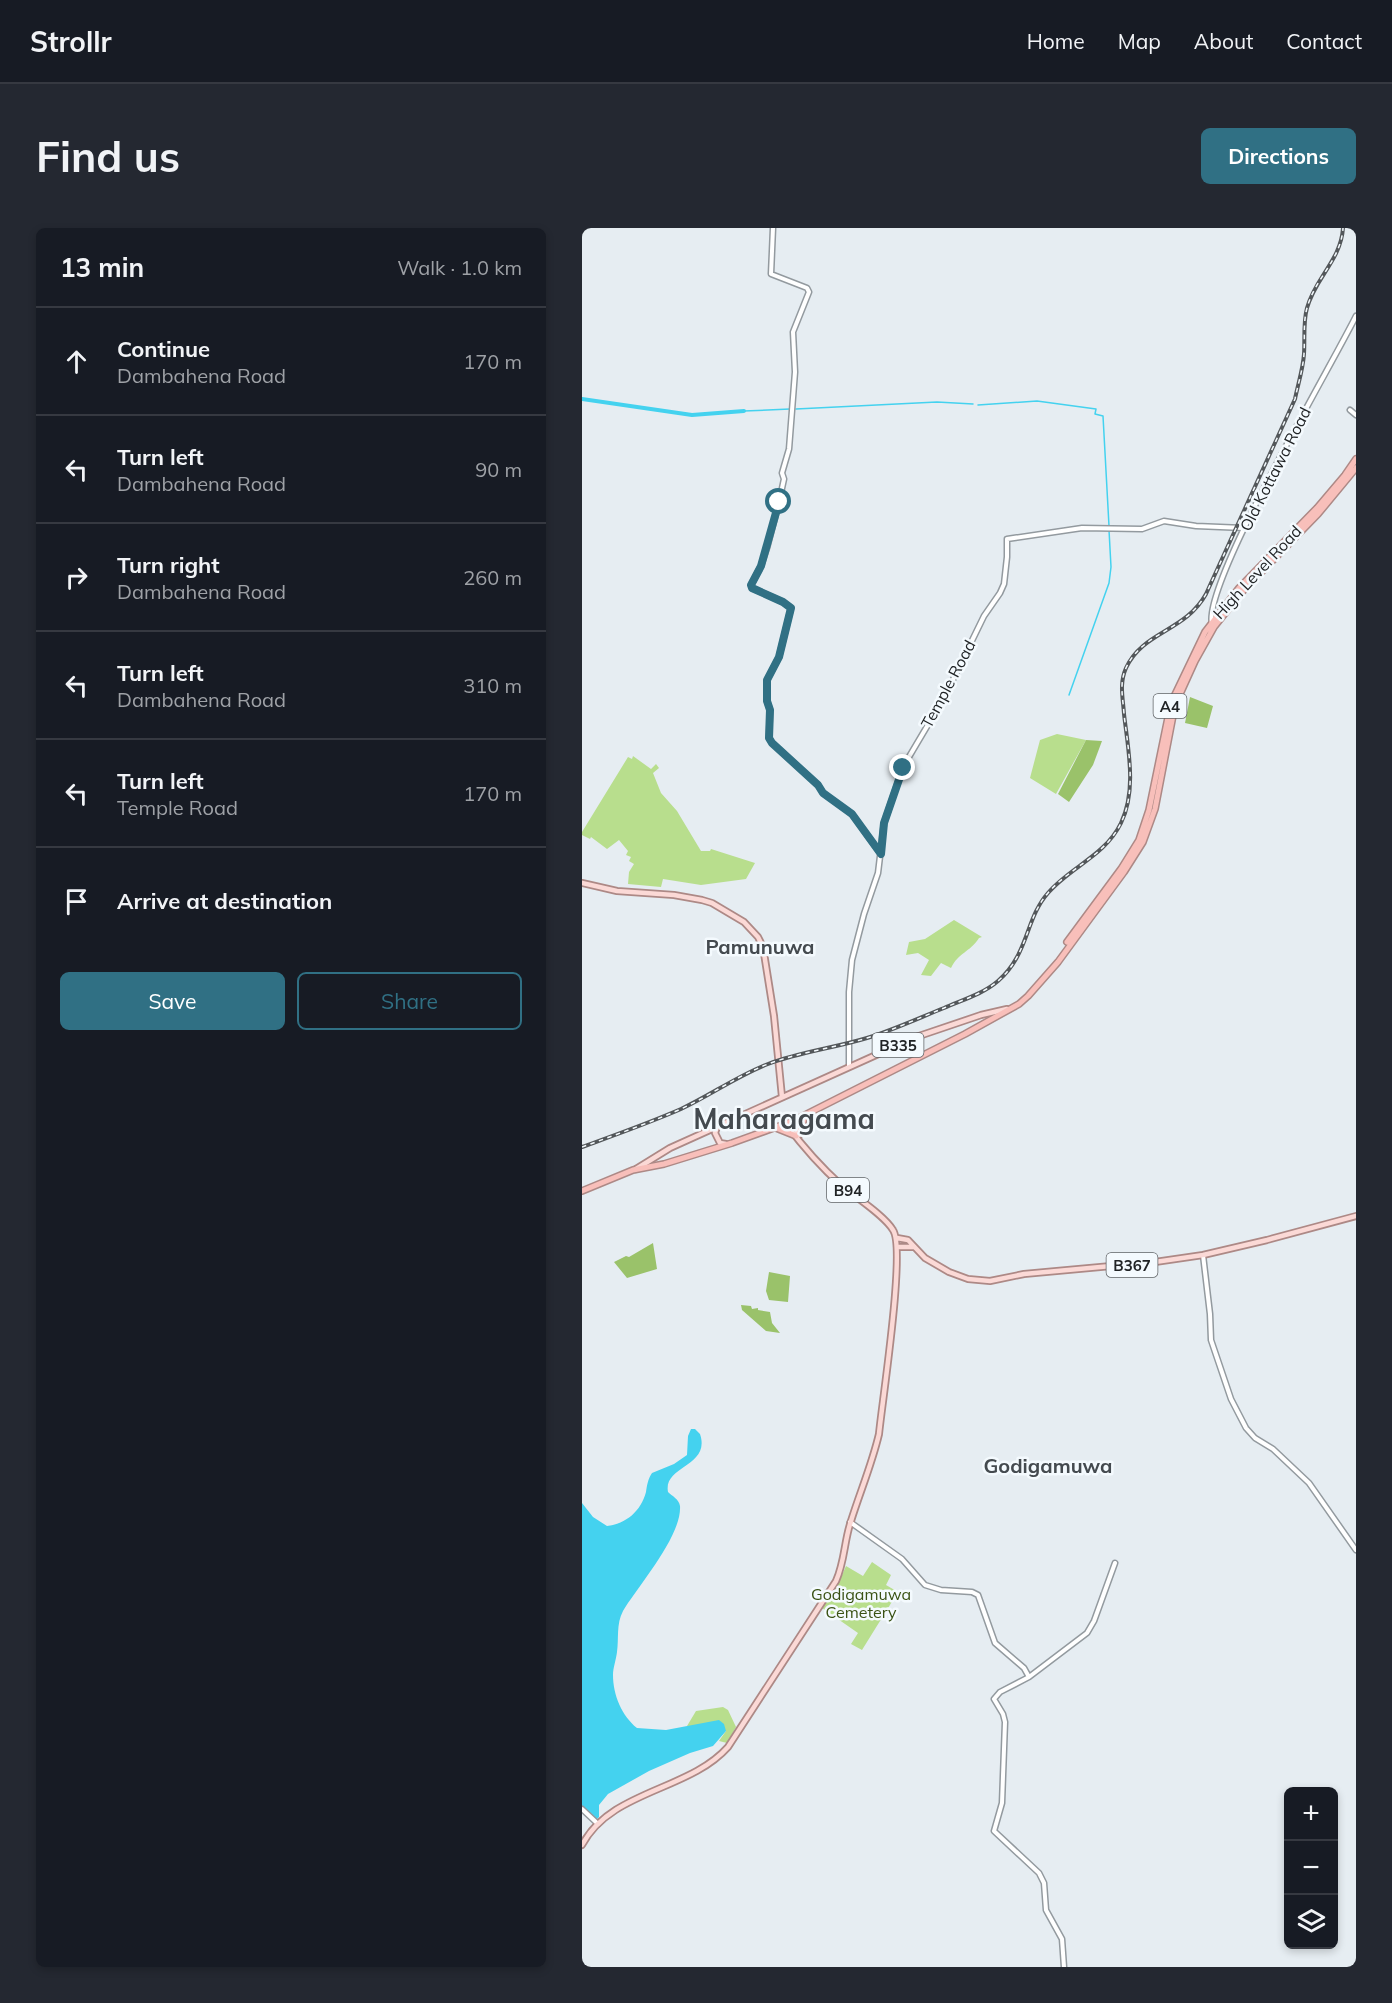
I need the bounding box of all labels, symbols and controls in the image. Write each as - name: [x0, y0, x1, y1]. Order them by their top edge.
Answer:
- text: Strollr: [30, 24, 112, 59]
- text: Home: [1027, 28, 1085, 54]
- text: Map: [1118, 28, 1161, 54]
- text: About: [1194, 28, 1253, 54]
- text: Contact: [1286, 28, 1362, 54]
- button: Directions: [1201, 128, 1356, 184]
- text: Find us: [36, 130, 180, 183]
- text: 13 min: [60, 251, 144, 284]
- text: Walk · 1.0 km: [397, 255, 522, 280]
- text: Continue: [117, 335, 210, 363]
- icon: ahead: [60, 345, 93, 378]
- text: 170 m: [463, 349, 522, 374]
- text: Dambahena Road: [117, 363, 286, 388]
- street label: Old Kottawa Road: [1235, 404, 1315, 534]
- text: Turn left: [117, 443, 204, 471]
- icon: left: [60, 453, 93, 486]
- text: 90 m: [475, 457, 522, 482]
- text: Dambahena Road: [117, 471, 286, 496]
- route start: [765, 488, 791, 514]
- street label: High Level Road: [1208, 521, 1306, 623]
- text: Turn right: [117, 551, 220, 579]
- icon: right: [60, 561, 93, 594]
- text: 260 m: [463, 565, 522, 590]
- text: Dambahena Road: [117, 579, 286, 604]
- street label: Temple Road: [916, 637, 980, 731]
- text: Turn left: [117, 659, 204, 687]
- icon: left: [60, 669, 93, 702]
- text: 310 m: [463, 673, 522, 698]
- text: Dambahena Road: [117, 687, 286, 712]
- road number: A4: [1154, 694, 1186, 718]
- route end: [889, 754, 915, 780]
- text: Turn left: [117, 767, 204, 795]
- icon: left: [60, 777, 93, 810]
- text: 170 m: [463, 781, 522, 806]
- text: Temple Road: [117, 795, 238, 820]
- icon: arrive: [60, 885, 93, 918]
- text: Arrive at destination: [117, 887, 332, 915]
- district label: Pamunuwa: [706, 934, 815, 959]
- button: Save: [60, 972, 285, 1030]
- button: Share: [297, 972, 522, 1030]
- road number: B335: [872, 1033, 924, 1057]
- district label: Maharagama: [693, 1101, 875, 1136]
- road number: B94: [827, 1178, 869, 1202]
- road number: B367: [1106, 1253, 1158, 1277]
- district label: Godigamuwa: [984, 1453, 1112, 1478]
- park label: Godigamuwa Cemetery: [811, 1584, 911, 1622]
- map controls: [1284, 1787, 1338, 1949]
- button: +: [1284, 1787, 1338, 1841]
- button: −: [1284, 1841, 1338, 1895]
- button: layers: [1284, 1895, 1338, 1949]

